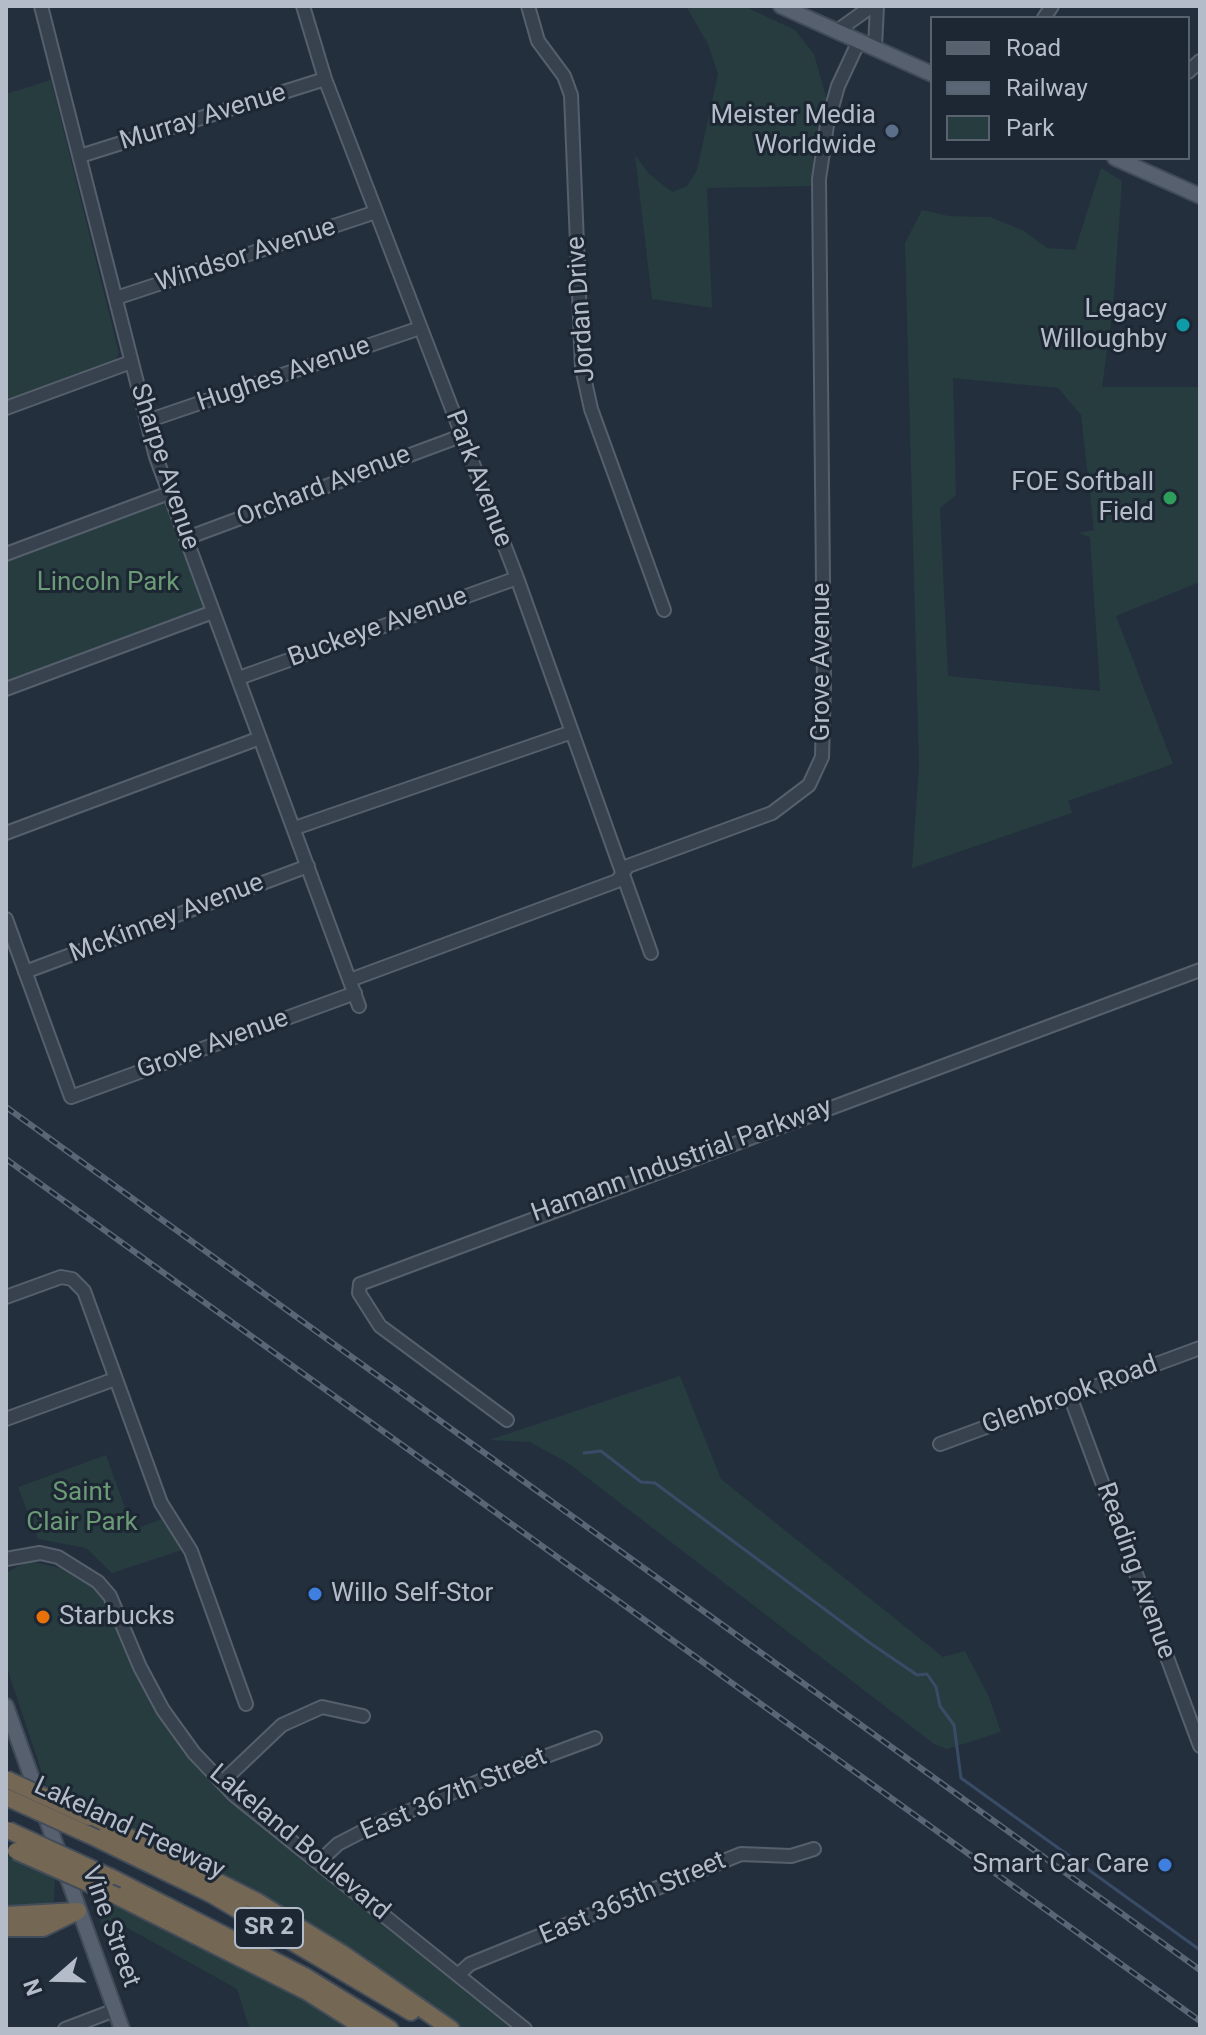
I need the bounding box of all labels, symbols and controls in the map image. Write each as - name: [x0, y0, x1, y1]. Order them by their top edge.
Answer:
- legend: [930, 16, 1190, 160]
- text: Road: [1006, 34, 1061, 62]
- text: Railway: [1006, 74, 1088, 102]
- street label: Murray Avenue: [116, 78, 290, 158]
- place label: Meister Media Worldwide: [711, 100, 876, 162]
- text: Park: [1006, 114, 1054, 142]
- marker: Meister Media Worldwide: [883, 122, 901, 140]
- street label: Windsor Avenue: [152, 212, 340, 300]
- street label: Jordan Drive: [561, 235, 603, 383]
- place label: Legacy Willoughby: [1040, 294, 1167, 356]
- marker: Legacy Willoughby: [1174, 316, 1192, 334]
- street label: Hughes Avenue: [194, 331, 374, 419]
- street label: Sharpe Avenue: [123, 380, 205, 554]
- street label: Park Avenue: [438, 406, 518, 552]
- street label: Orchard Avenue: [233, 440, 415, 534]
- place label: FOE Softball Field: [1011, 467, 1154, 528]
- marker: FOE Softball Field: [1161, 489, 1179, 507]
- park label: Lincoln Park: [37, 567, 179, 599]
- street label: Buckeye Avenue: [284, 581, 472, 675]
- street label: Grove Avenue: [806, 583, 838, 741]
- street label: McKinney Avenue: [66, 868, 268, 970]
- street label: Grove Avenue: [133, 1003, 293, 1087]
- street label: Hamann Industrial Parkway: [528, 1092, 836, 1230]
- street label: Glenbrook Road: [978, 1350, 1162, 1442]
- park label: Saint Clair Park: [26, 1477, 138, 1538]
- street label: Reading Avenue: [1089, 1479, 1181, 1663]
- place label: Willo Self-Stor: [331, 1578, 493, 1610]
- marker: Willo Self-Stor: [306, 1585, 324, 1603]
- place label: Starbucks: [59, 1601, 175, 1633]
- marker: Starbucks: [34, 1608, 52, 1626]
- street label: East 367th Street: [356, 1742, 552, 1848]
- street label: Lakeland Boulevard: [202, 1758, 396, 1928]
- street label: Lakeland Freeway: [29, 1771, 229, 1887]
- street label: East 365th Street: [535, 1846, 731, 1952]
- place label: Smart Car Care: [972, 1849, 1149, 1881]
- marker: Smart Car Care: [1156, 1856, 1174, 1874]
- street label: Vine Street: [74, 1862, 146, 1992]
- road number: SR 2: [235, 1908, 303, 1948]
- north arrow: [16, 1939, 96, 2019]
- text: N: [19, 1976, 47, 1999]

